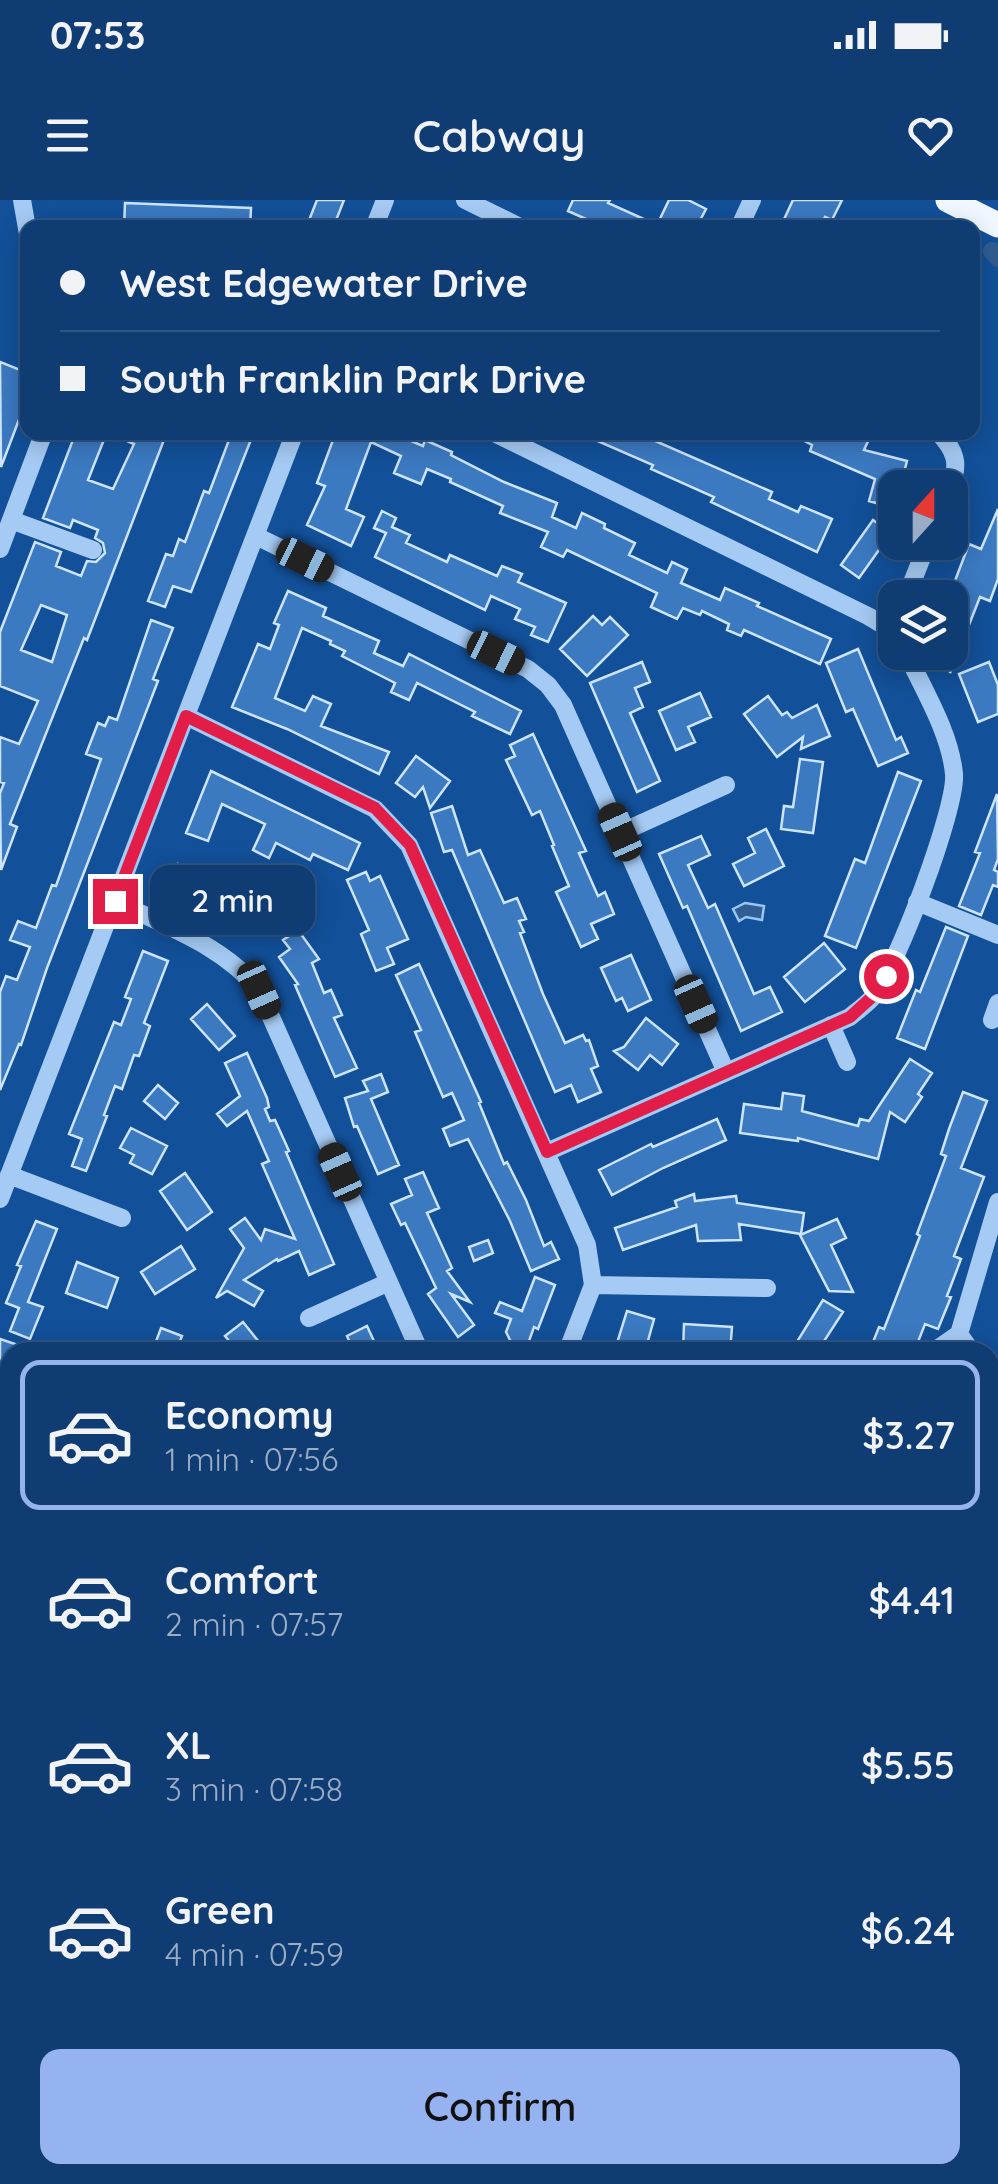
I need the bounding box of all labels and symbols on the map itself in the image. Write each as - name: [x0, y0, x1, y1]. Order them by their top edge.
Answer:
- north arrow: [878, 470, 968, 560]
- car: [271, 533, 339, 587]
- car: [462, 626, 530, 680]
- car: [594, 798, 646, 866]
- callout: 2 min: [150, 866, 315, 936]
- route end: [93, 879, 138, 924]
- route start: [864, 954, 909, 999]
- car: [233, 956, 285, 1024]
- car: [670, 970, 722, 1038]
- car: [314, 1138, 366, 1206]

